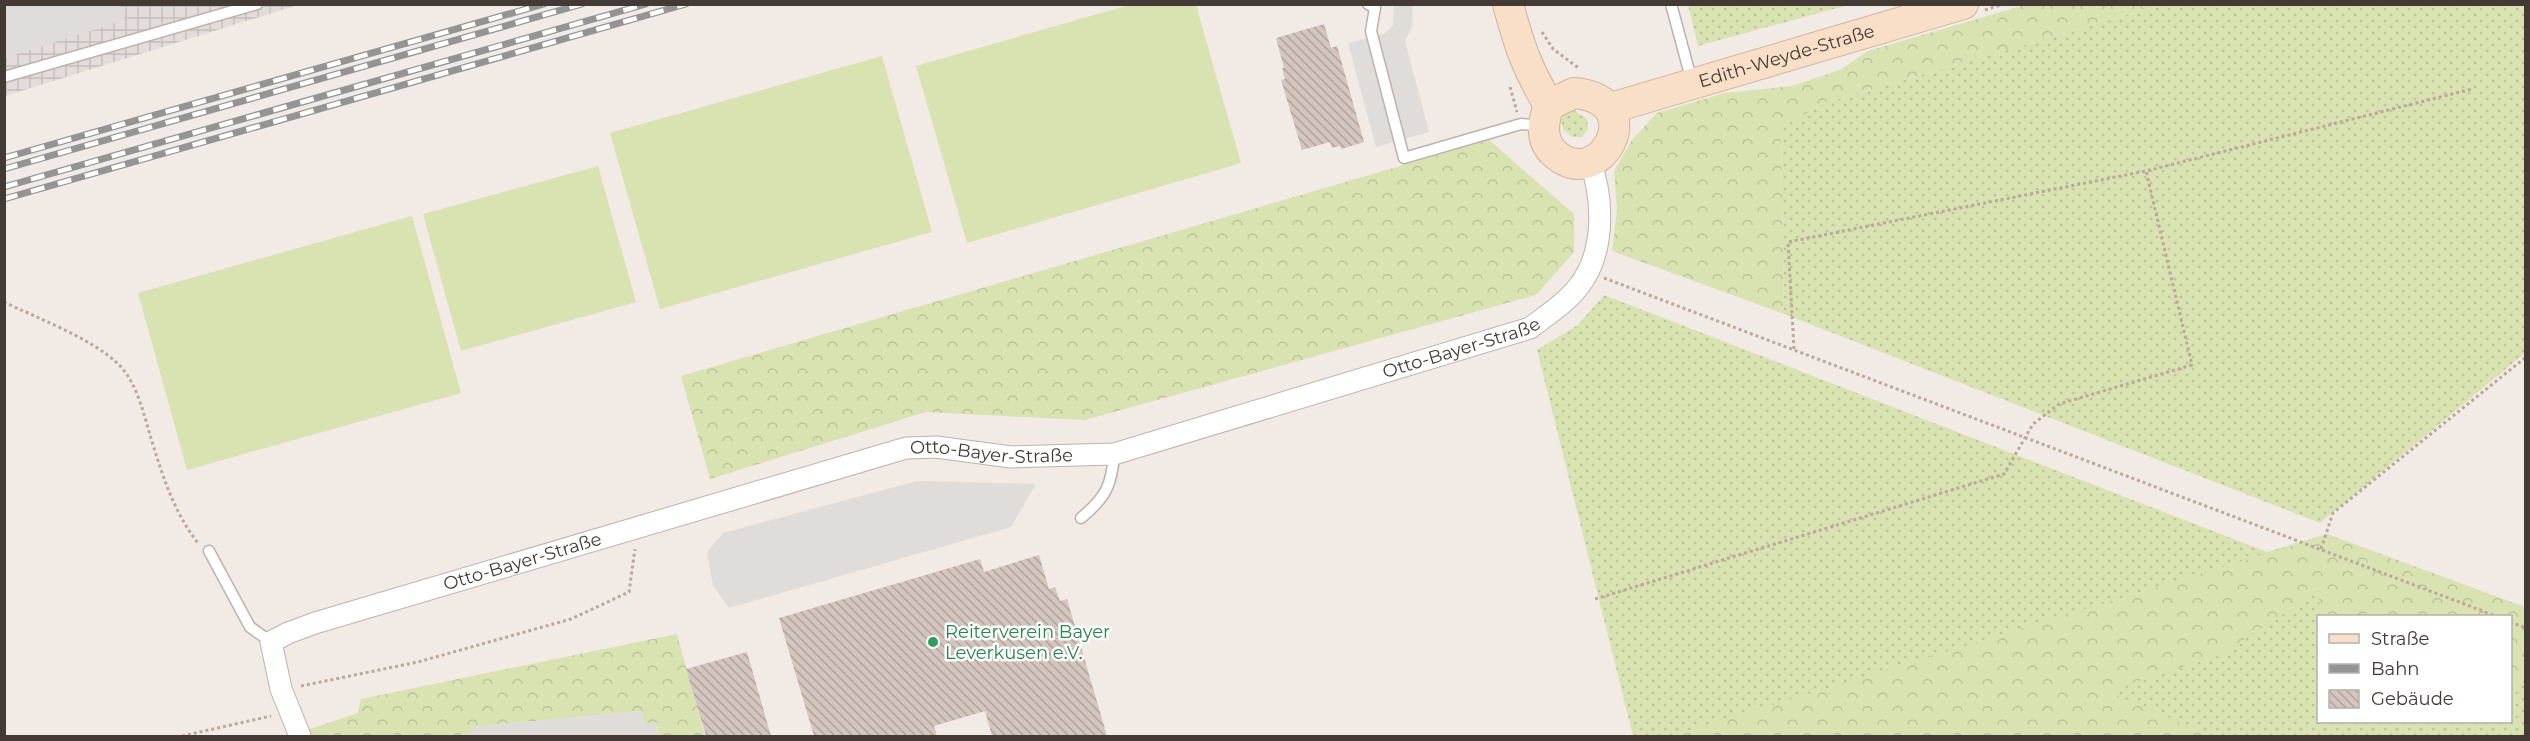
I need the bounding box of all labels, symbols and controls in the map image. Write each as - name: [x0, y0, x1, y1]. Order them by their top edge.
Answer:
- street label: Edith-Weyde-Straße: [1696, 20, 1877, 93]
- street label: Otto-Bayer-Straße: [1380, 313, 1545, 383]
- street label: Otto-Bayer-Straße: [910, 436, 1074, 468]
- street label: Otto-Bayer-Straße: [441, 528, 604, 595]
- legend: [2317, 615, 2512, 723]
- place label: Reiterverein Bayer Leverkusen e.V.: [945, 621, 1110, 664]
- text: Straße: [2371, 628, 2430, 650]
- marker: Reiterverein Bayer Leverkusen e.V.: [926, 635, 940, 649]
- text: Bahn: [2371, 658, 2420, 680]
- text: Gebäude: [2371, 688, 2454, 710]

